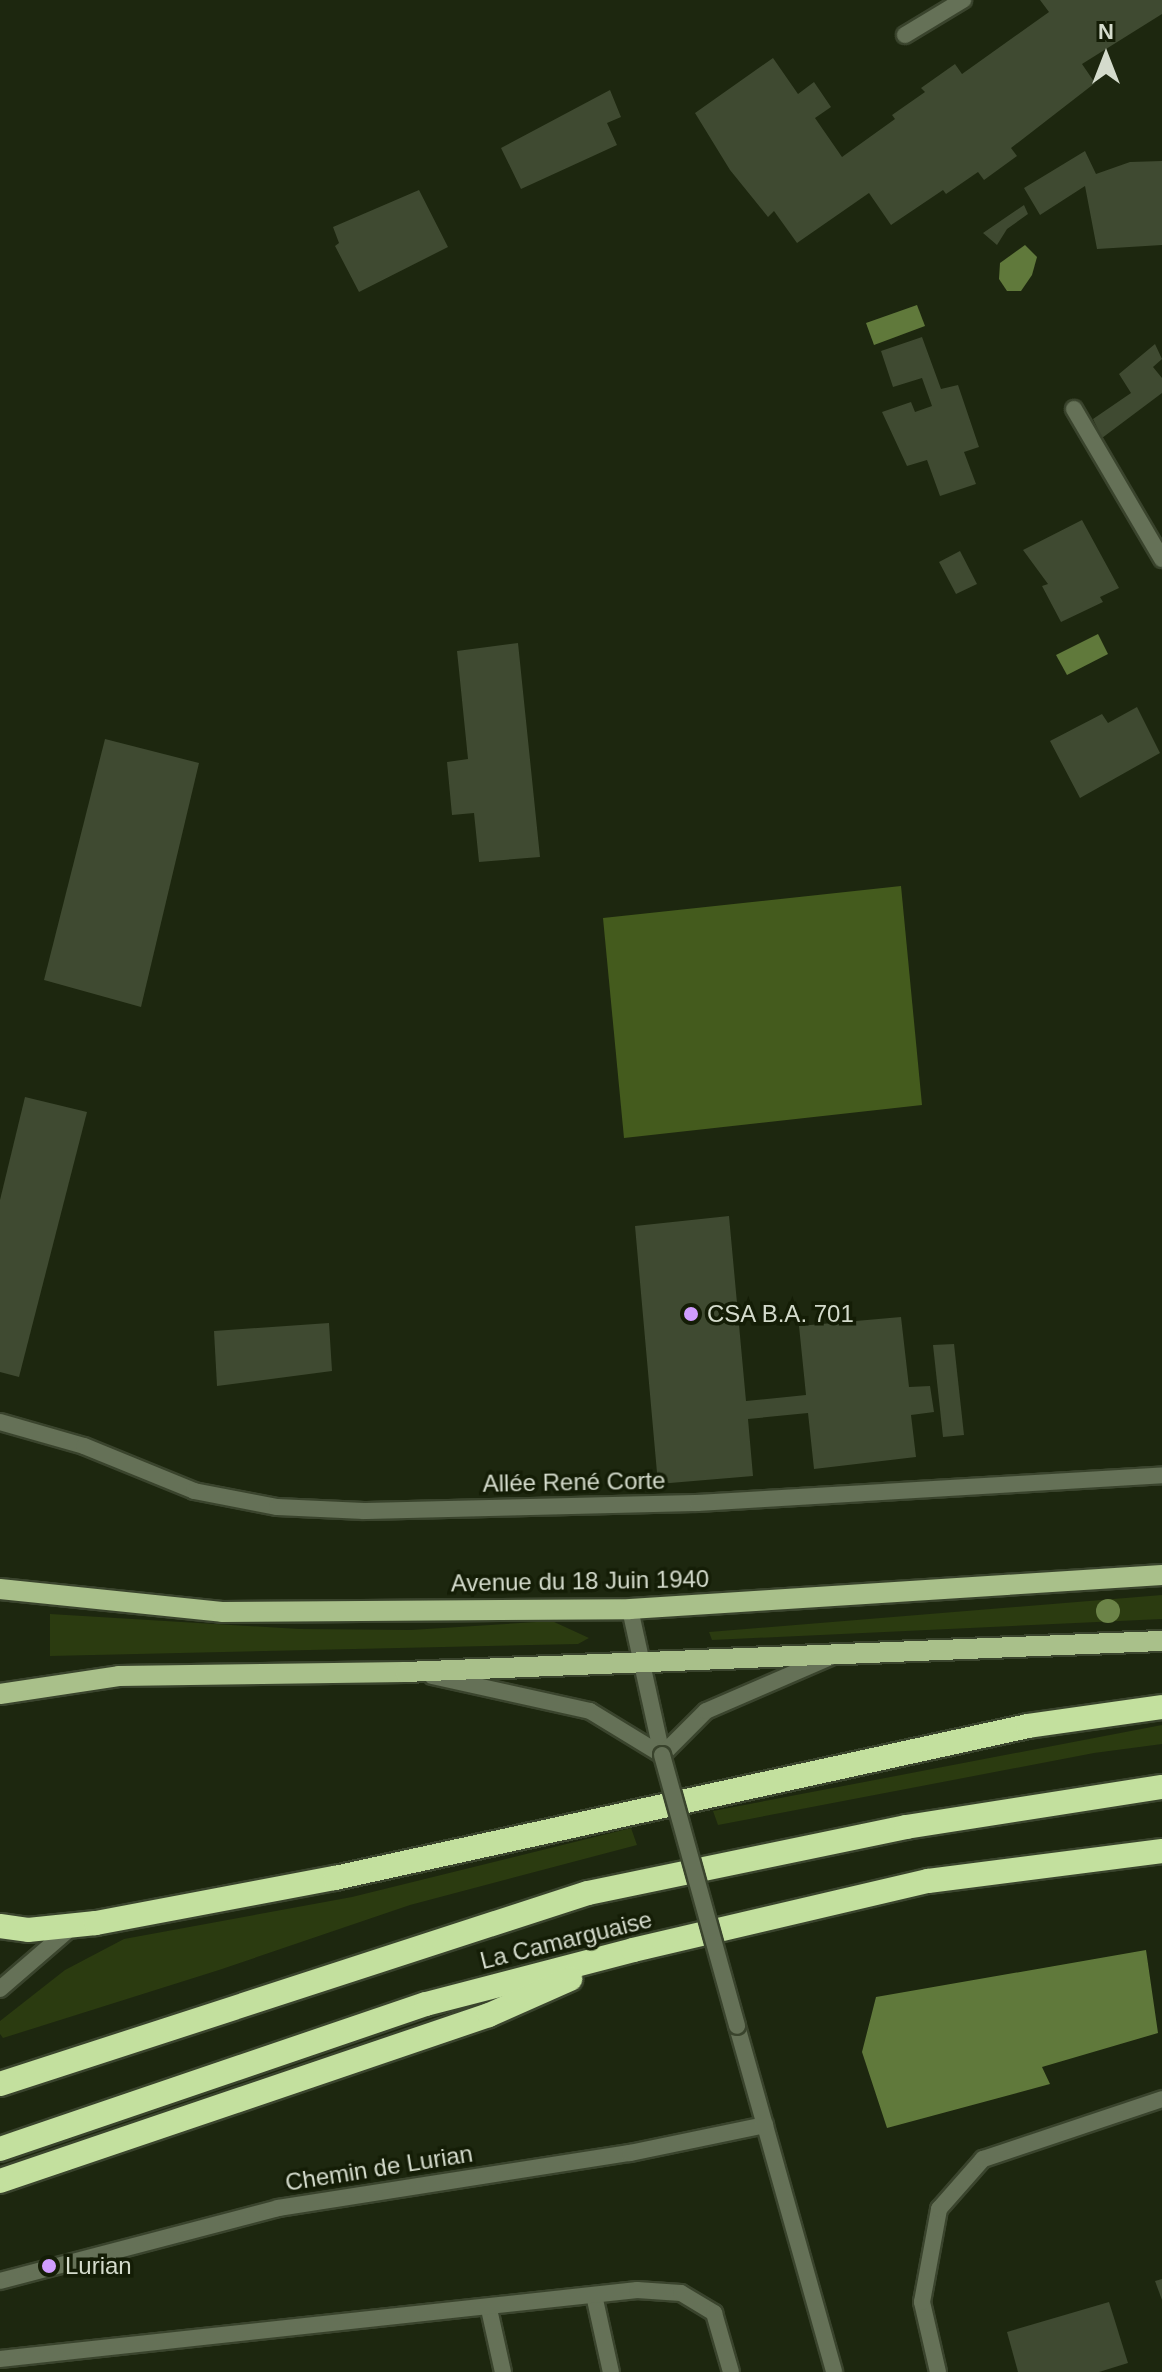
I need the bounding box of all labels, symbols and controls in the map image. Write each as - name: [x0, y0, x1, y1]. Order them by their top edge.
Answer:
- north arrow: [1066, 16, 1146, 96]
- text: N: [1098, 19, 1114, 44]
- place label: CSA B.A. 701: [707, 1300, 855, 1328]
- marker: CSA B.A. 701: [682, 1305, 700, 1323]
- street label: Allée René Corte: [482, 1466, 666, 1498]
- street label: Avenue du 18 Juin 1940: [451, 1564, 709, 1598]
- street label: La Camarguaise: [477, 1905, 655, 1975]
- street label: Chemin de Lurian: [283, 2139, 475, 2197]
- place label: Lurian: [65, 2252, 132, 2280]
- marker: Lurian: [40, 2257, 58, 2275]

